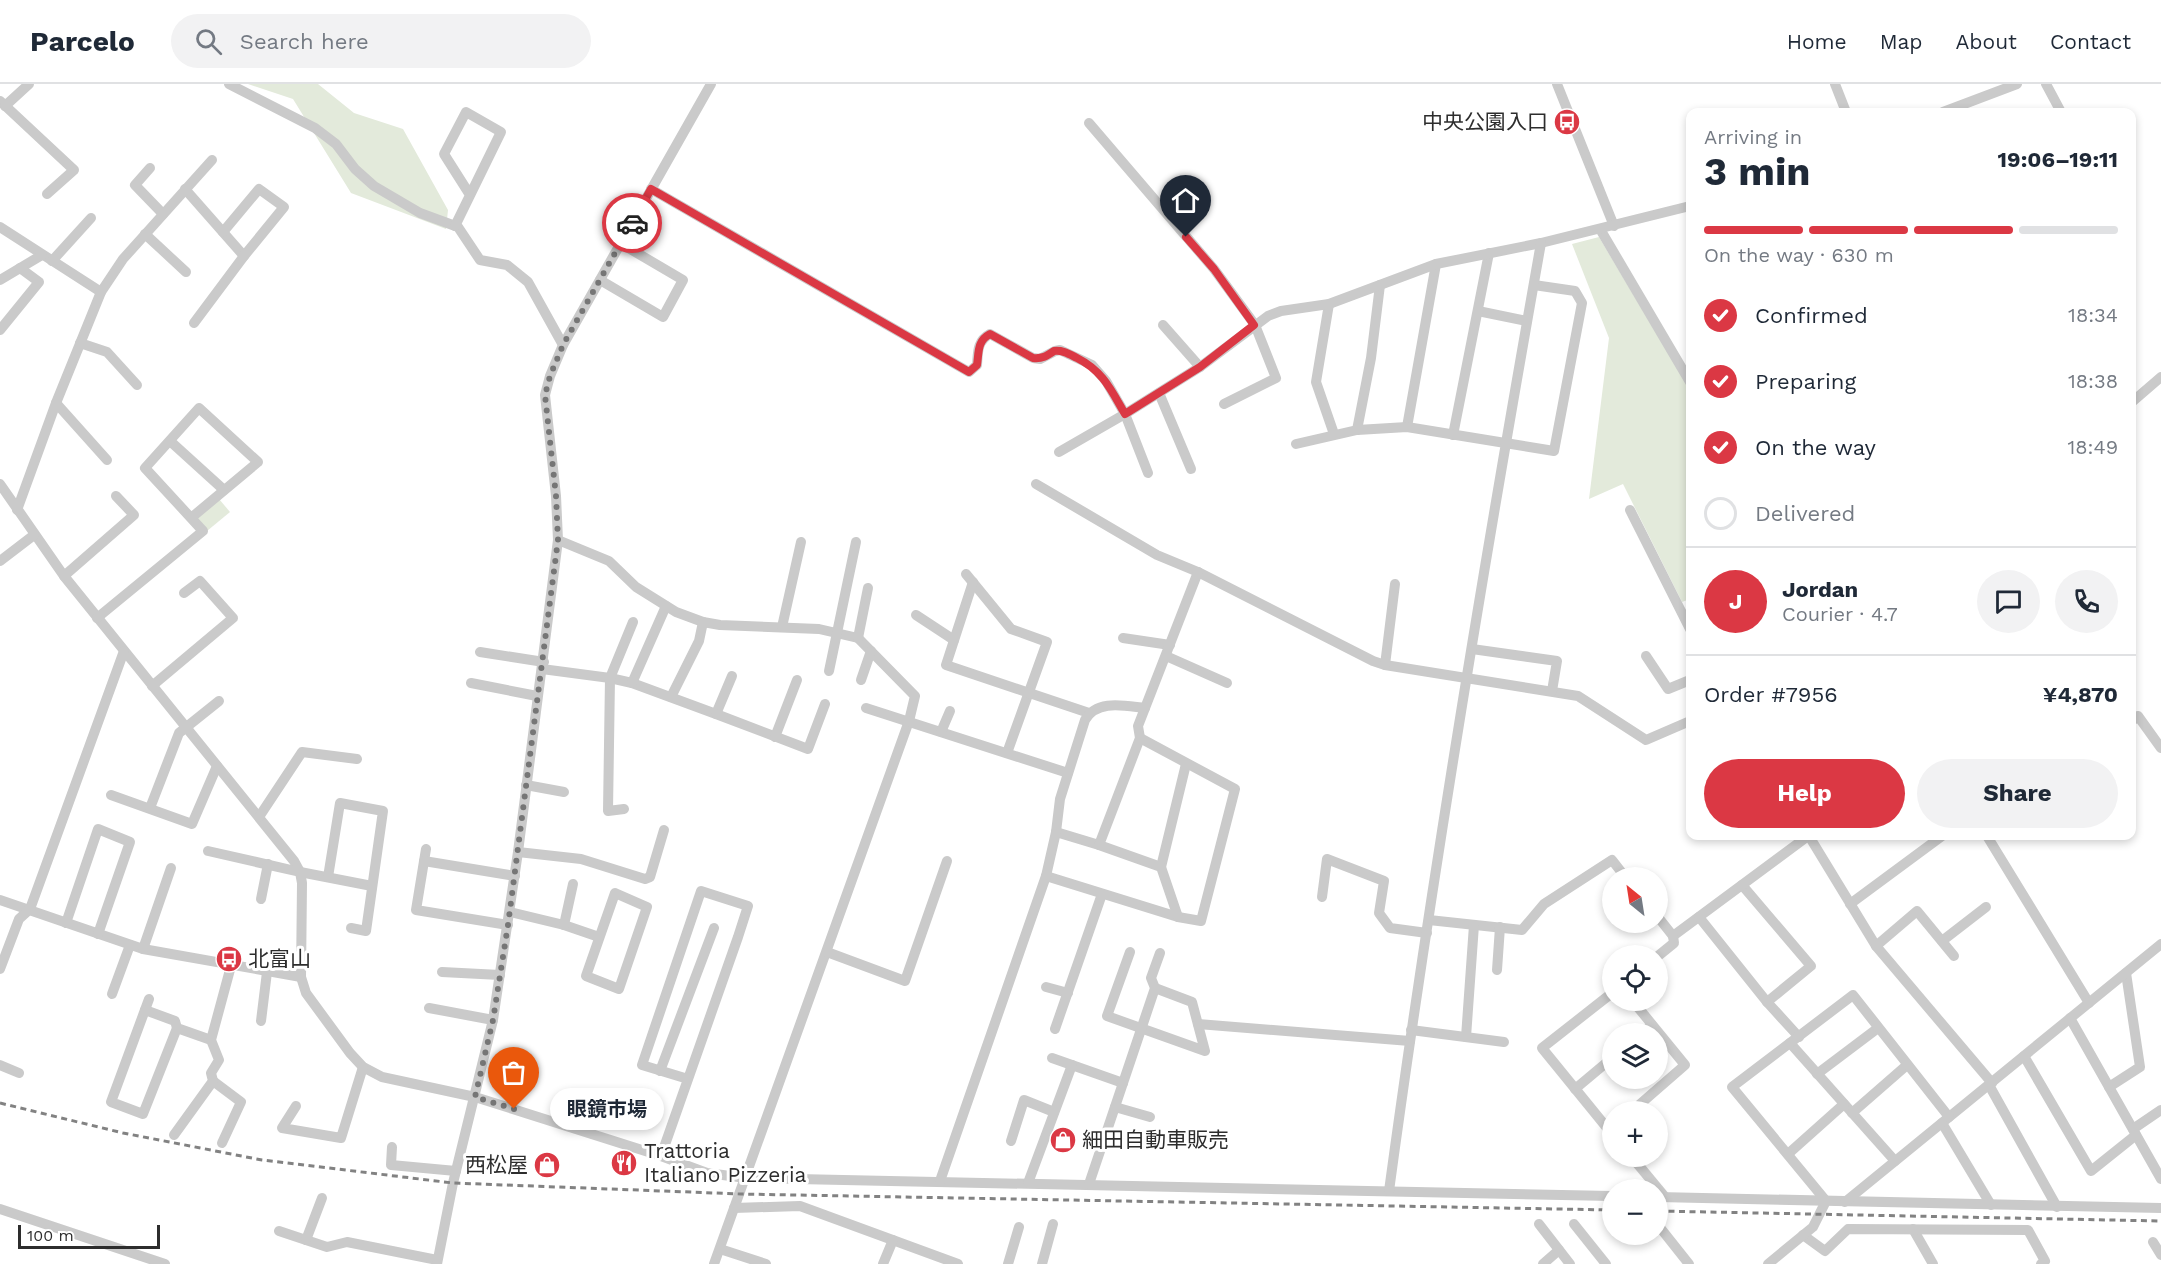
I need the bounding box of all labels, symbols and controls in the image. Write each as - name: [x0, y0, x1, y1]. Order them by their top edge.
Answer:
- search box: [171, 14, 591, 68]
- text: Parcelo: [30, 25, 135, 58]
- icon: search: [192, 25, 225, 58]
- text: Search here: [240, 29, 369, 54]
- text: Home: [1787, 29, 1847, 54]
- text: Map: [1880, 29, 1923, 54]
- text: About: [1956, 29, 2017, 54]
- text: Contact: [2050, 29, 2131, 54]
- bus stop icon: 中央公園入口: [1552, 107, 1582, 137]
- place label: 中央公園入口: [1422, 109, 1548, 134]
- text: Arriving in: [1704, 125, 1802, 149]
- text: 19:06–19:11: [1998, 147, 2118, 172]
- text: 3 min: [1704, 149, 1811, 194]
- pin: [1160, 175, 1211, 237]
- icon: home: [1169, 184, 1202, 217]
- courier: [602, 193, 662, 253]
- icon: car: [616, 207, 649, 240]
- text: On the way · 630 m: [1704, 243, 1894, 267]
- icon: check: [1704, 299, 1737, 332]
- text: Confirmed: [1755, 303, 1868, 328]
- text: 18:34: [2068, 303, 2118, 327]
- icon: check: [1704, 365, 1737, 398]
- text: Preparing: [1755, 369, 1856, 394]
- text: 18:38: [2068, 369, 2118, 393]
- icon: check: [1704, 431, 1737, 464]
- text: On the way: [1755, 435, 1876, 460]
- text: 18:49: [2067, 435, 2118, 459]
- text: Delivered: [1755, 501, 1855, 526]
- button: chat: [1977, 570, 2040, 633]
- button: phone: [2055, 570, 2118, 633]
- text: Jordan: [1782, 577, 1858, 602]
- text: J: [1729, 589, 1742, 614]
- text: Courier · 4.7: [1782, 602, 1898, 626]
- text: Order #7956: [1704, 682, 1838, 707]
- text: ¥4,870: [2043, 682, 2118, 707]
- button: Help: [1704, 759, 1905, 828]
- button: Share: [1917, 759, 2118, 828]
- north arrow: [1602, 867, 1668, 933]
- map controls: [1602, 867, 1668, 1245]
- bus stop icon: 北富山: [214, 944, 244, 974]
- button: locate: [1602, 945, 1668, 1011]
- place label: 北富山: [248, 946, 311, 971]
- button: layers: [1602, 1023, 1668, 1089]
- pin: [488, 1047, 539, 1109]
- icon: bag: [497, 1056, 530, 1089]
- callout: 眼鏡市場: [550, 1088, 664, 1130]
- text: 眼鏡市場: [567, 1097, 647, 1121]
- button: +: [1602, 1101, 1668, 1167]
- shop icon: 細田自動車販売: [1048, 1125, 1078, 1155]
- place label: 細田自動車販売: [1082, 1127, 1229, 1152]
- place label: Trattoria Italiano Pizzeria: [644, 1138, 806, 1187]
- restaurant icon: Trattoria Italiano Pizzeria: [609, 1148, 639, 1178]
- shop icon: 西松屋: [532, 1150, 562, 1180]
- place label: 西松屋: [465, 1152, 528, 1177]
- button: −: [1602, 1179, 1668, 1245]
- scale bar: [18, 1222, 160, 1250]
- text: 100 m: [27, 1226, 74, 1245]

